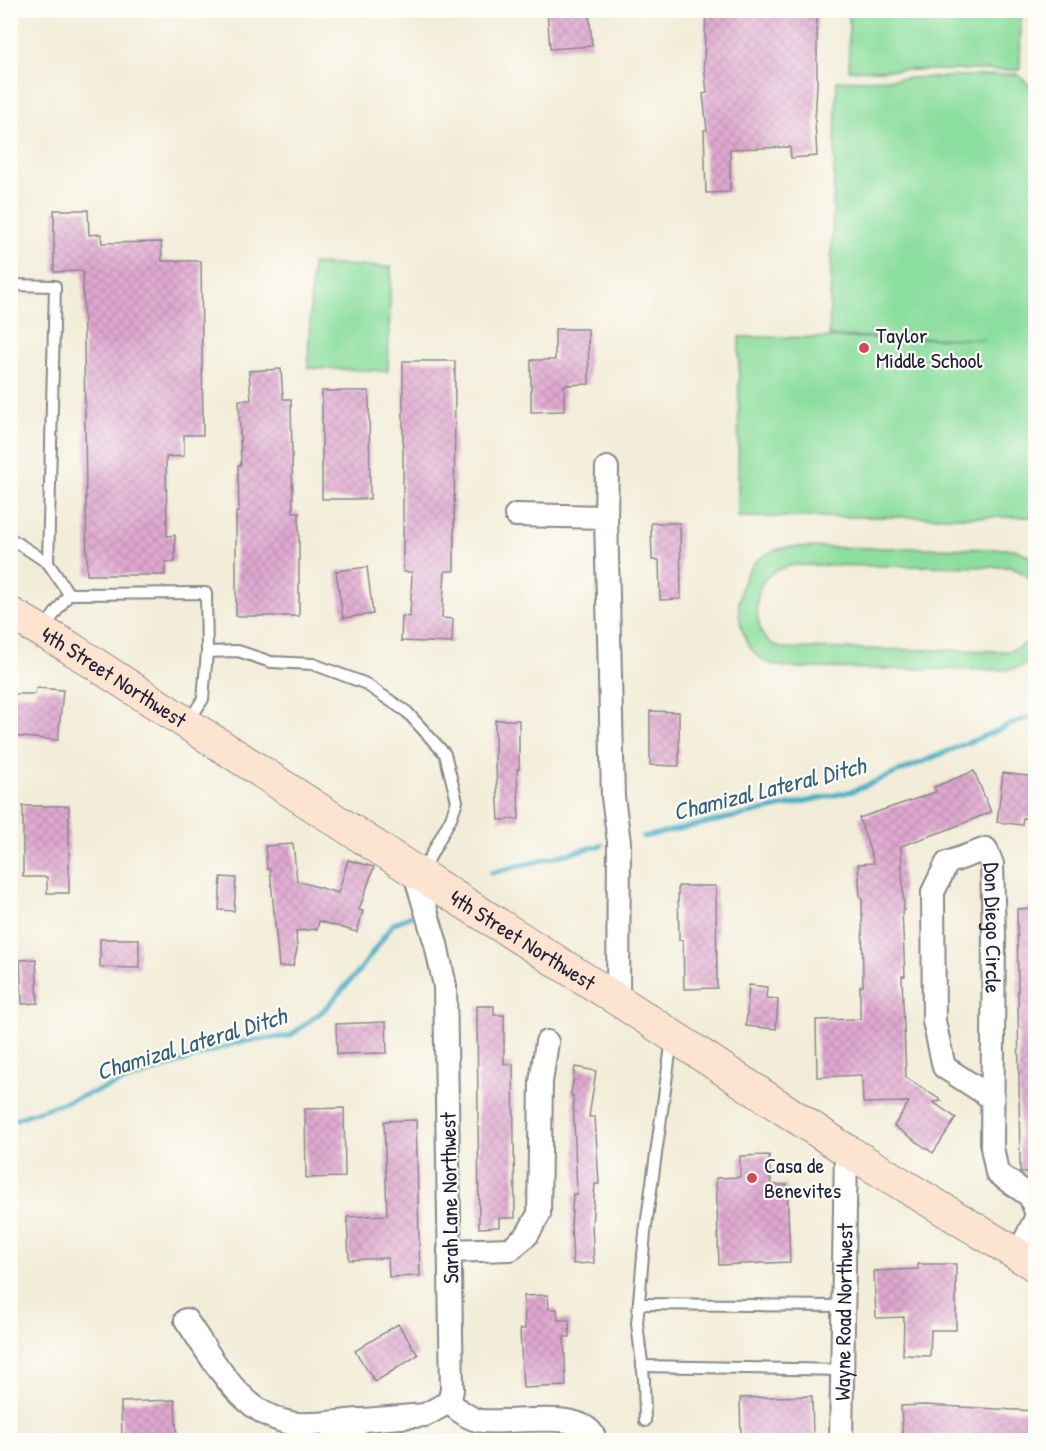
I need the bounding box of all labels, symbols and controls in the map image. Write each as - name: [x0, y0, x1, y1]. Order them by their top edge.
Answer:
- place label: Taylor Middle School: [876, 320, 982, 375]
- marker: Taylor Middle School: [857, 341, 871, 355]
- street label: 4th Street Northwest: [36, 619, 193, 735]
- water label: Chamizal Lateral Ditch: [670, 748, 870, 827]
- street label: Don Diego Circle: [977, 862, 1009, 994]
- street label: 4th Street Northwest: [444, 882, 602, 997]
- water label: Chamizal Lateral Ditch: [92, 998, 292, 1087]
- street label: Sarah Lane Northwest: [432, 1112, 465, 1284]
- place label: Casa de Benevites: [764, 1150, 841, 1205]
- marker: Casa de Benevites: [745, 1171, 759, 1185]
- street label: Wayne Road Northwest: [827, 1223, 860, 1401]

